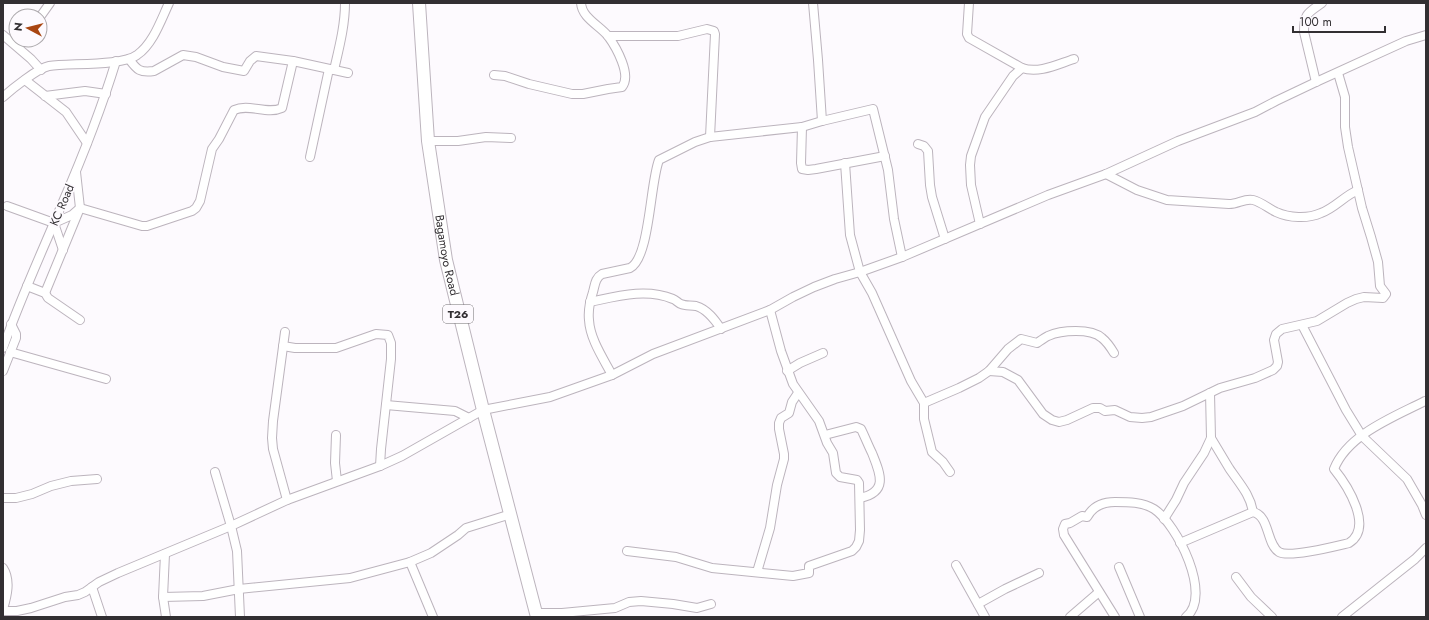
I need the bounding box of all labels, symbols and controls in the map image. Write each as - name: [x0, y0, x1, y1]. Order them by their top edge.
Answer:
- north arrow: [8, 8, 48, 48]
- scale bar: [1293, 8, 1385, 34]
- text: 100 m: [1299, 13, 1332, 31]
- text: N: [10, 21, 27, 32]
- street label: KC Road: [45, 181, 79, 229]
- street label: Bagamoyo Road: [430, 213, 463, 297]
- road number: T26: [443, 305, 473, 323]

